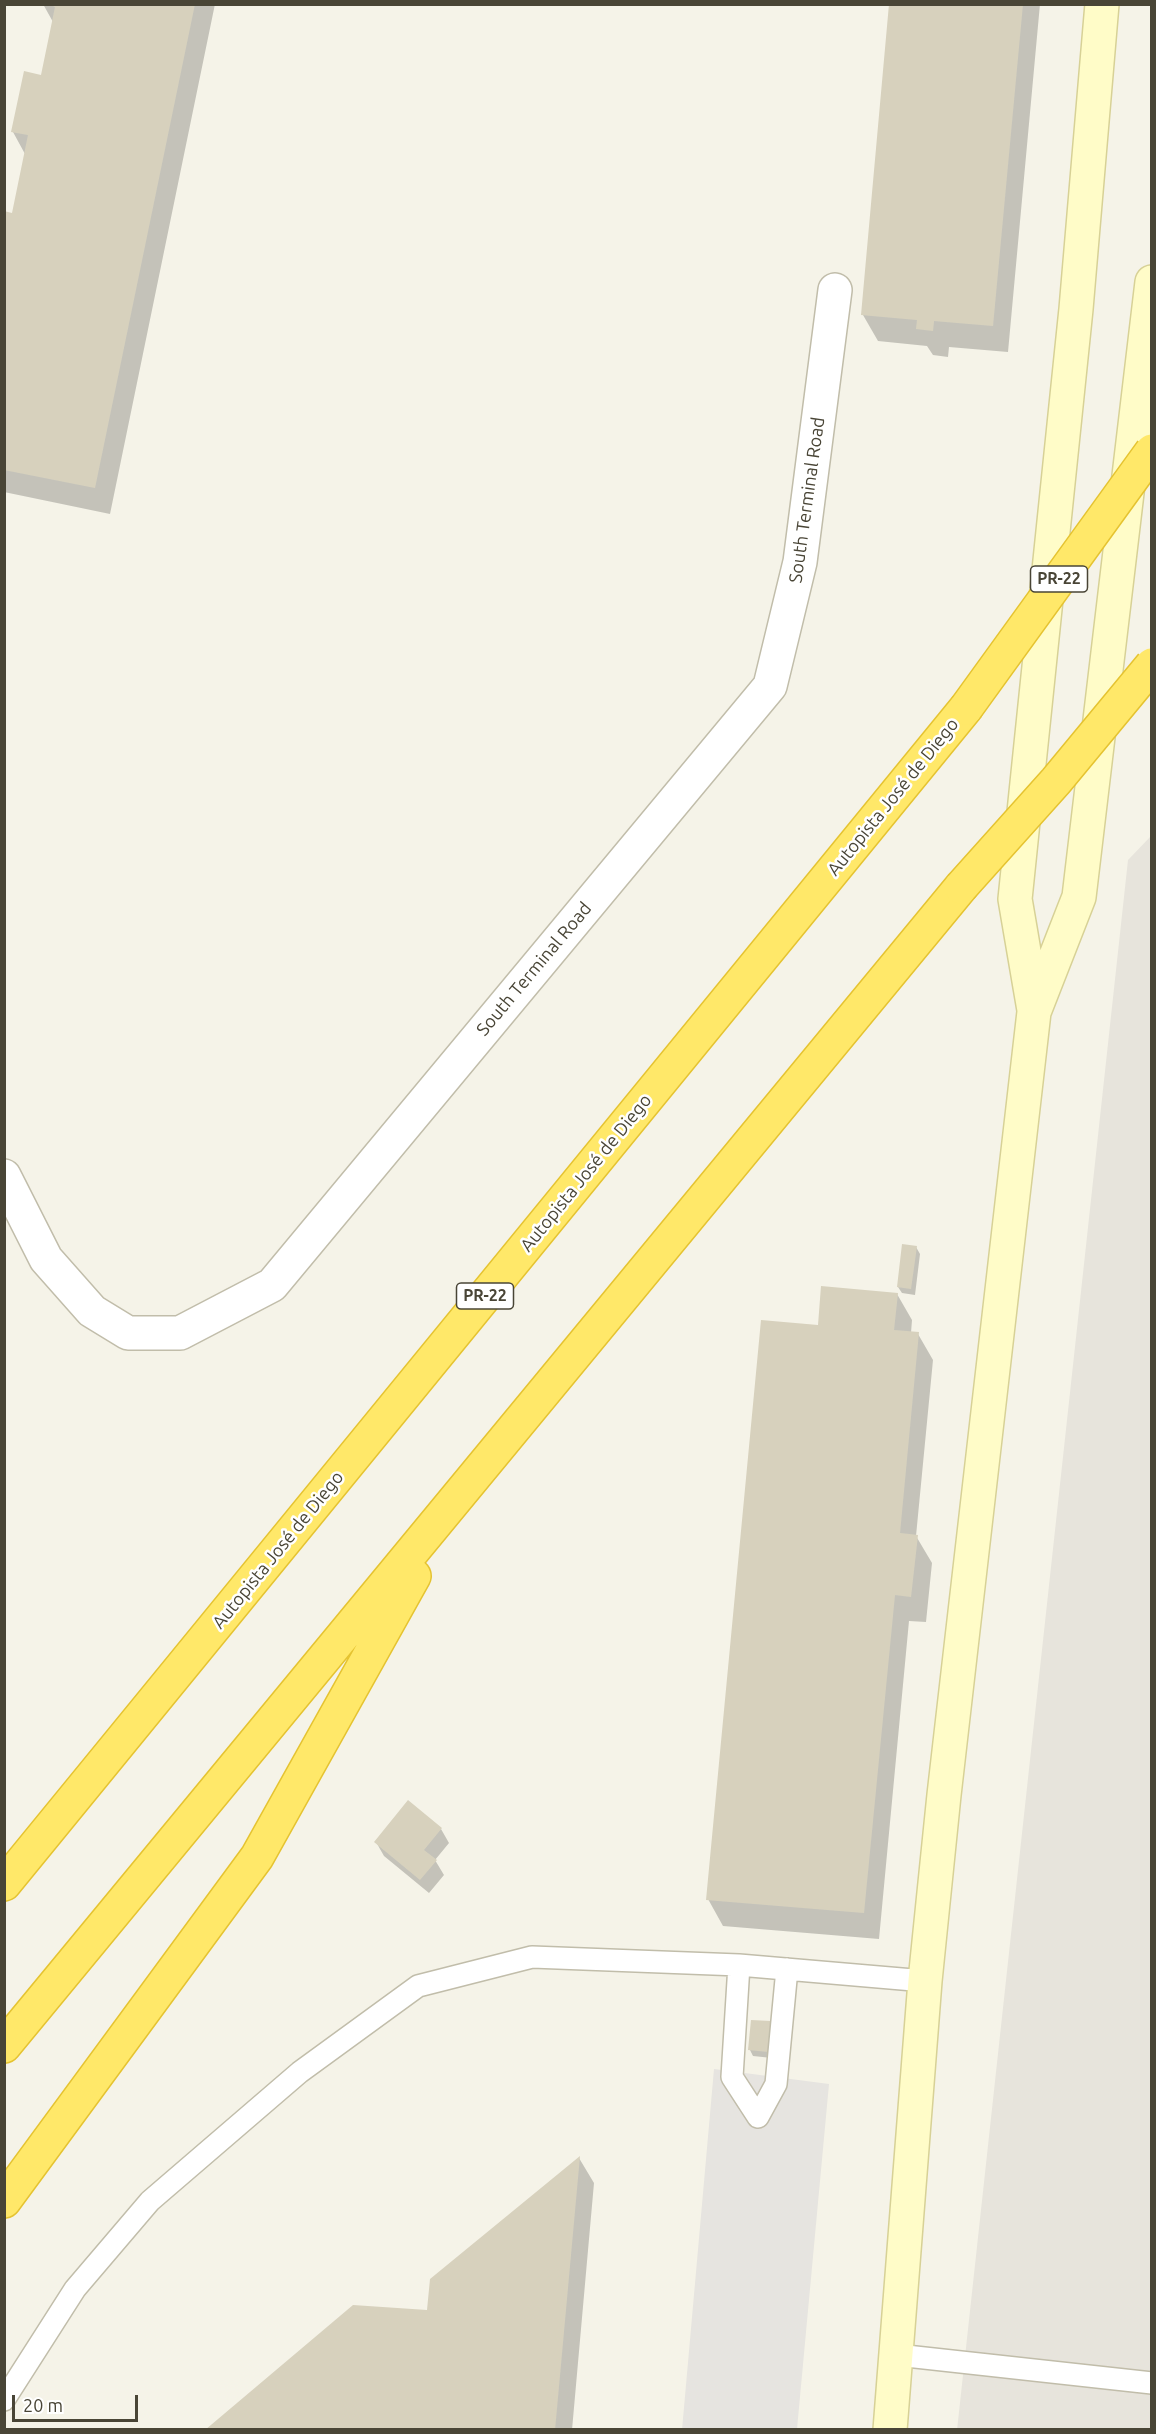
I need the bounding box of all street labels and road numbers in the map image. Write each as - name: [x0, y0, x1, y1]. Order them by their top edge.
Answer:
- street label: South Terminal Road: [785, 416, 829, 584]
- road number: PR-22: [1030, 566, 1088, 592]
- street label: Autopista José de Diego: [823, 714, 963, 880]
- street label: South Terminal Road: [472, 898, 596, 1040]
- street label: Autopista José de Diego: [516, 1090, 656, 1256]
- road number: PR-22: [456, 1283, 514, 1309]
- street label: Autopista José de Diego: [208, 1467, 348, 1633]

